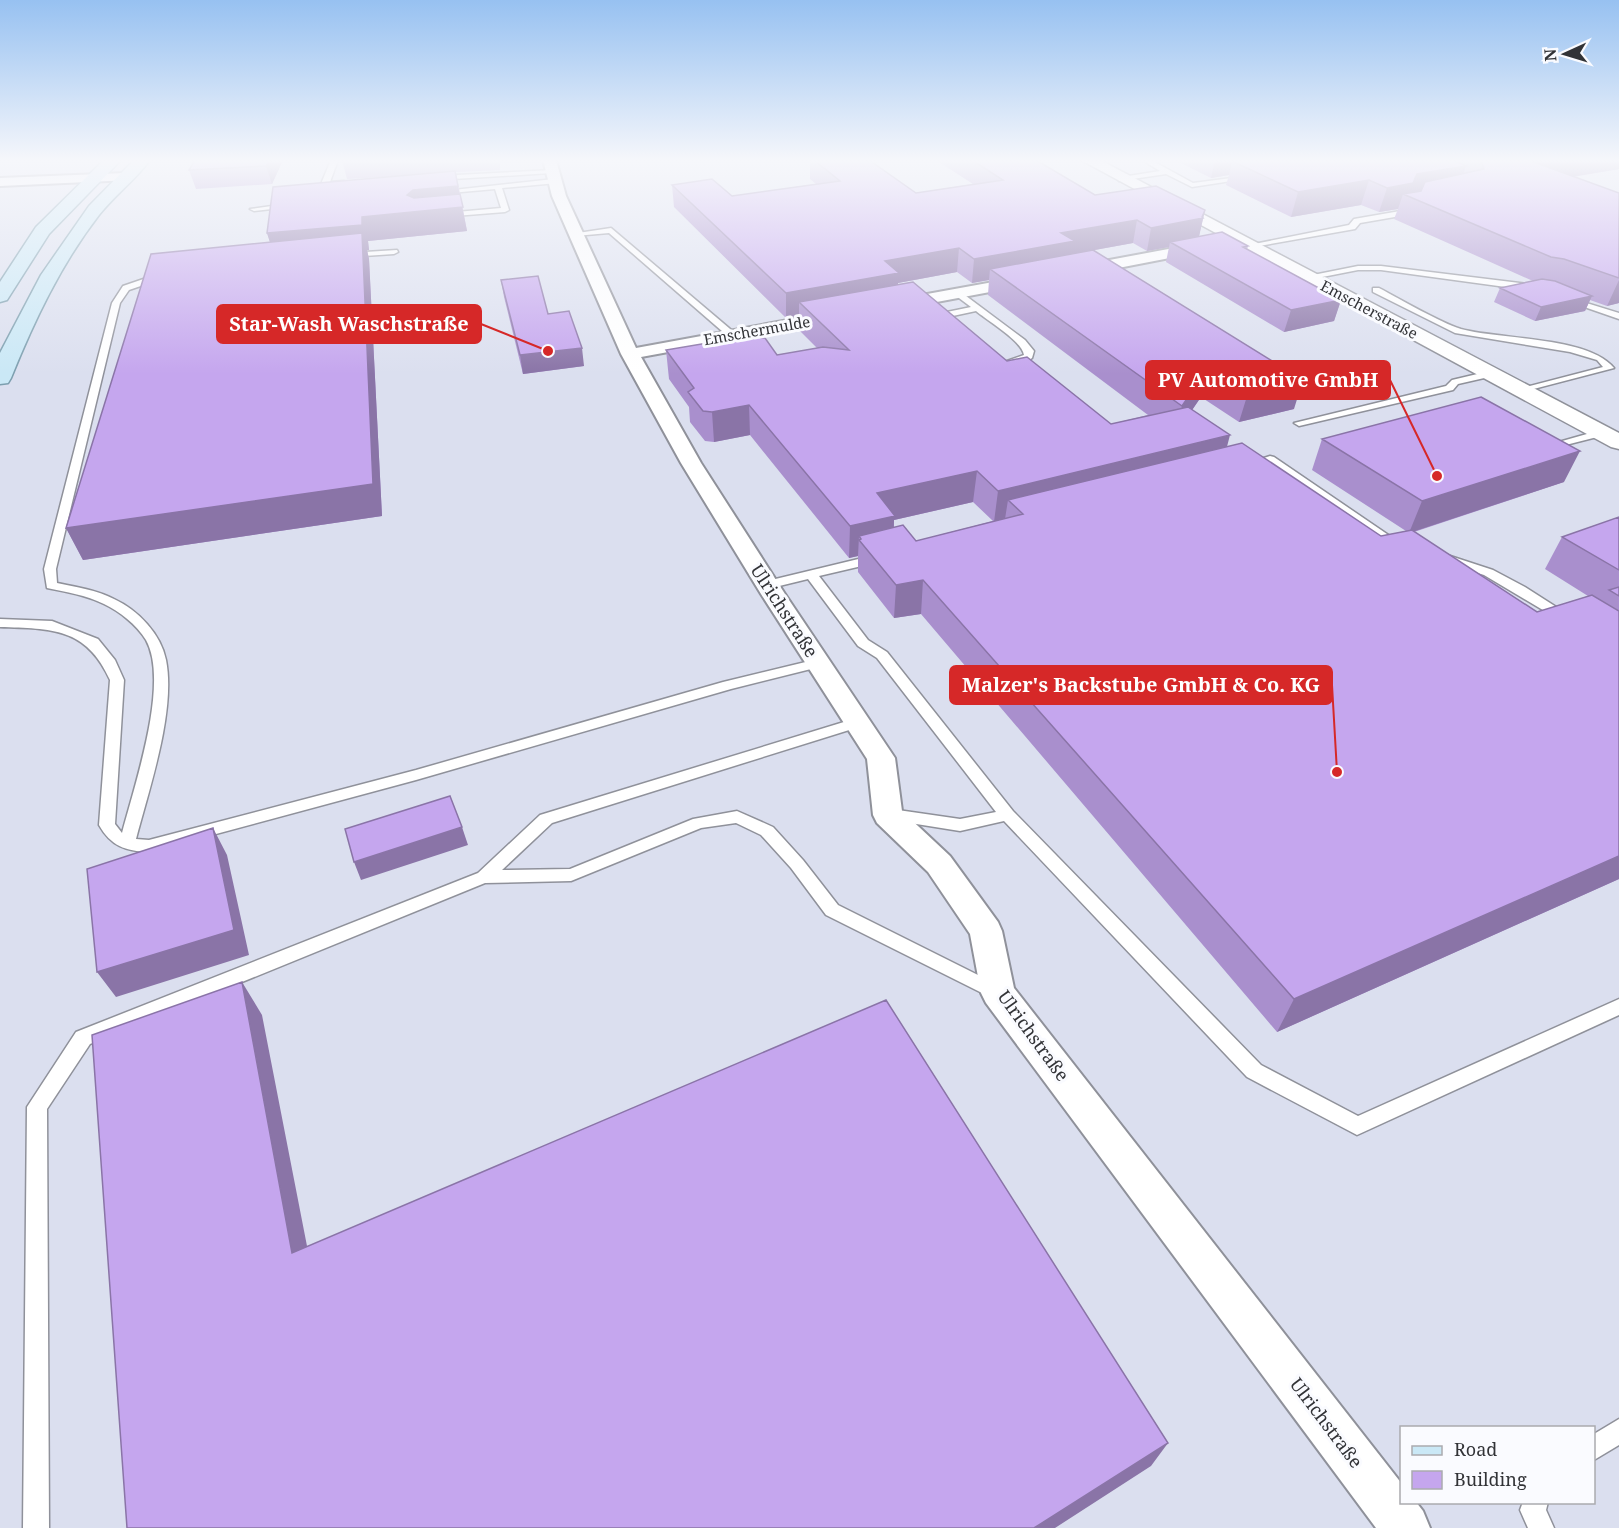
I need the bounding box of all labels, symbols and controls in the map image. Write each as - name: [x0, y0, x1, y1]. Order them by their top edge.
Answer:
- north arrow: [1535, 24, 1595, 84]
- text: N: [1539, 48, 1561, 62]
- street label: Emscherstraße: [1317, 275, 1422, 343]
- callout: Star-Wash Waschstraße: [217, 305, 481, 343]
- text: Star-Wash Waschstraße: [229, 310, 469, 337]
- street label: Emschermulde: [702, 311, 812, 349]
- callout: PV Automotive GmbH: [1146, 361, 1390, 399]
- text: PV Automotive GmbH: [1158, 366, 1378, 393]
- street label: Ulrichstraße: [746, 559, 824, 662]
- callout: Malzer's Backstube GmbH & Co. KG: [950, 666, 1332, 704]
- text: Malzer's Backstube GmbH & Co. KG: [962, 671, 1320, 698]
- street label: Ulrichstraße: [993, 985, 1075, 1086]
- street label: Ulrichstraße: [1285, 1372, 1369, 1472]
- legend: [1400, 1426, 1595, 1504]
- text: Road: [1454, 1437, 1497, 1461]
- text: Building: [1454, 1467, 1527, 1491]

